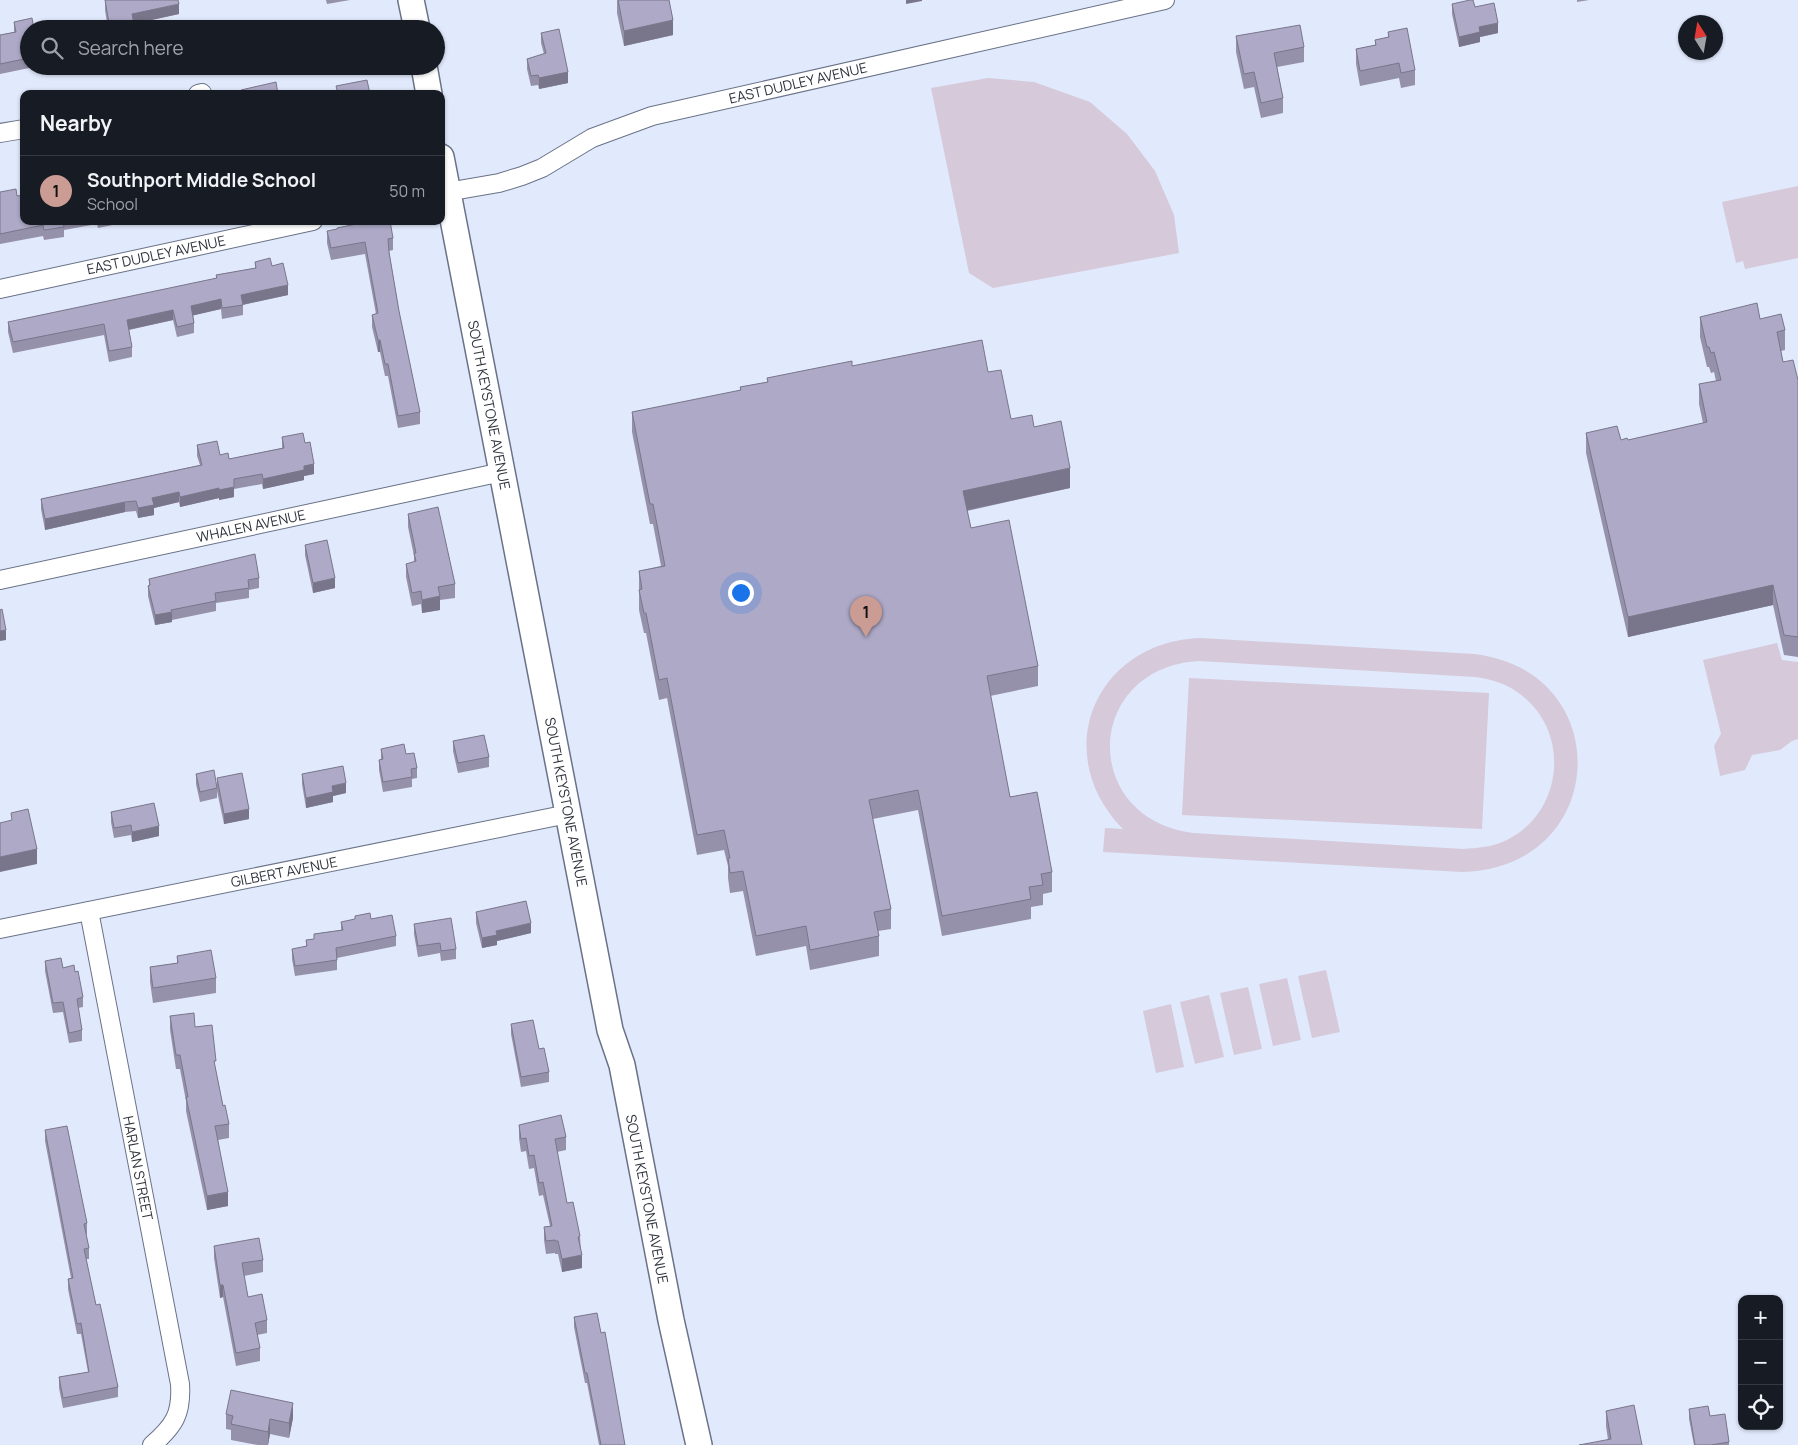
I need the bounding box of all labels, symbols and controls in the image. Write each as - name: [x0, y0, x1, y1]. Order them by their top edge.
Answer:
- north arrow: [1678, 15, 1723, 60]
- search box: [20, 20, 445, 75]
- icon: search: [38, 34, 66, 62]
- text: Search here: [78, 35, 184, 61]
- street label: EAST DUDLEY AVENUE: [727, 57, 869, 108]
- text: Nearby: [40, 109, 112, 137]
- text: Southport Middle School: [87, 167, 316, 193]
- text: 1: [52, 180, 60, 202]
- text: 50 m: [389, 180, 425, 202]
- text: School: [87, 193, 138, 215]
- street label: EAST DUDLEY AVENUE: [85, 231, 227, 279]
- street label: SOUTH KEYSTONE AVENUE: [464, 319, 515, 491]
- street label: WHALEN AVENUE: [195, 505, 307, 546]
- your location: [728, 580, 754, 606]
- pin: 1: [850, 596, 882, 637]
- street label: SOUTH KEYSTONE AVENUE: [541, 716, 592, 888]
- street label: GILBERT AVENUE: [229, 852, 339, 891]
- street label: SOUTH KEYSTONE AVENUE: [622, 1113, 673, 1285]
- street label: HARLAN STREET: [119, 1114, 158, 1222]
- map controls: [1738, 1295, 1783, 1430]
- button: +: [1738, 1295, 1783, 1340]
- button: −: [1738, 1340, 1783, 1385]
- button: locate: [1738, 1385, 1783, 1430]

